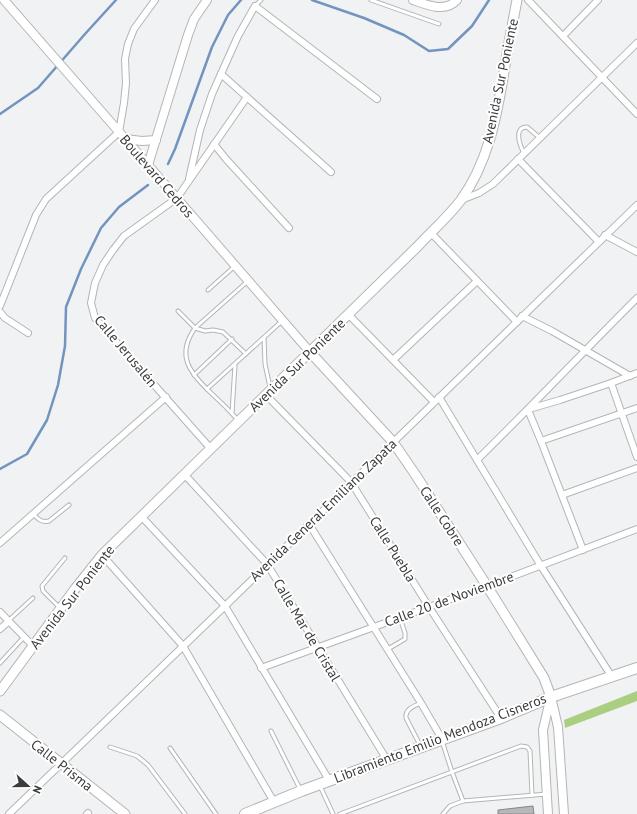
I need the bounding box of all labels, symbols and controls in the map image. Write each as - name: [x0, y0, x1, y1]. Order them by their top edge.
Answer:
- street label: Avenida Sur Poniente: [478, 17, 522, 145]
- street label: Boulevard Cedros: [116, 131, 198, 221]
- street label: Calle Jerusalén: [91, 311, 161, 391]
- street label: Avenida Sur Poniente: [245, 314, 349, 416]
- street label: Avenida General Emiliano Zapata: [246, 435, 400, 585]
- street label: Calle Cobre: [416, 483, 468, 549]
- street label: Calle Puebla: [366, 513, 420, 585]
- street label: Avenida Sur Poniente: [26, 541, 118, 653]
- street label: Calle 20 de Noviembre: [382, 567, 516, 631]
- street label: Calle Mar de Cristal: [269, 575, 345, 685]
- street label: Libramiento Emilio Mendoza Cisneros: [331, 689, 549, 787]
- street label: Calle Prisma: [27, 735, 97, 795]
- north arrow: [8, 766, 48, 806]
- text: N: [30, 784, 45, 795]

